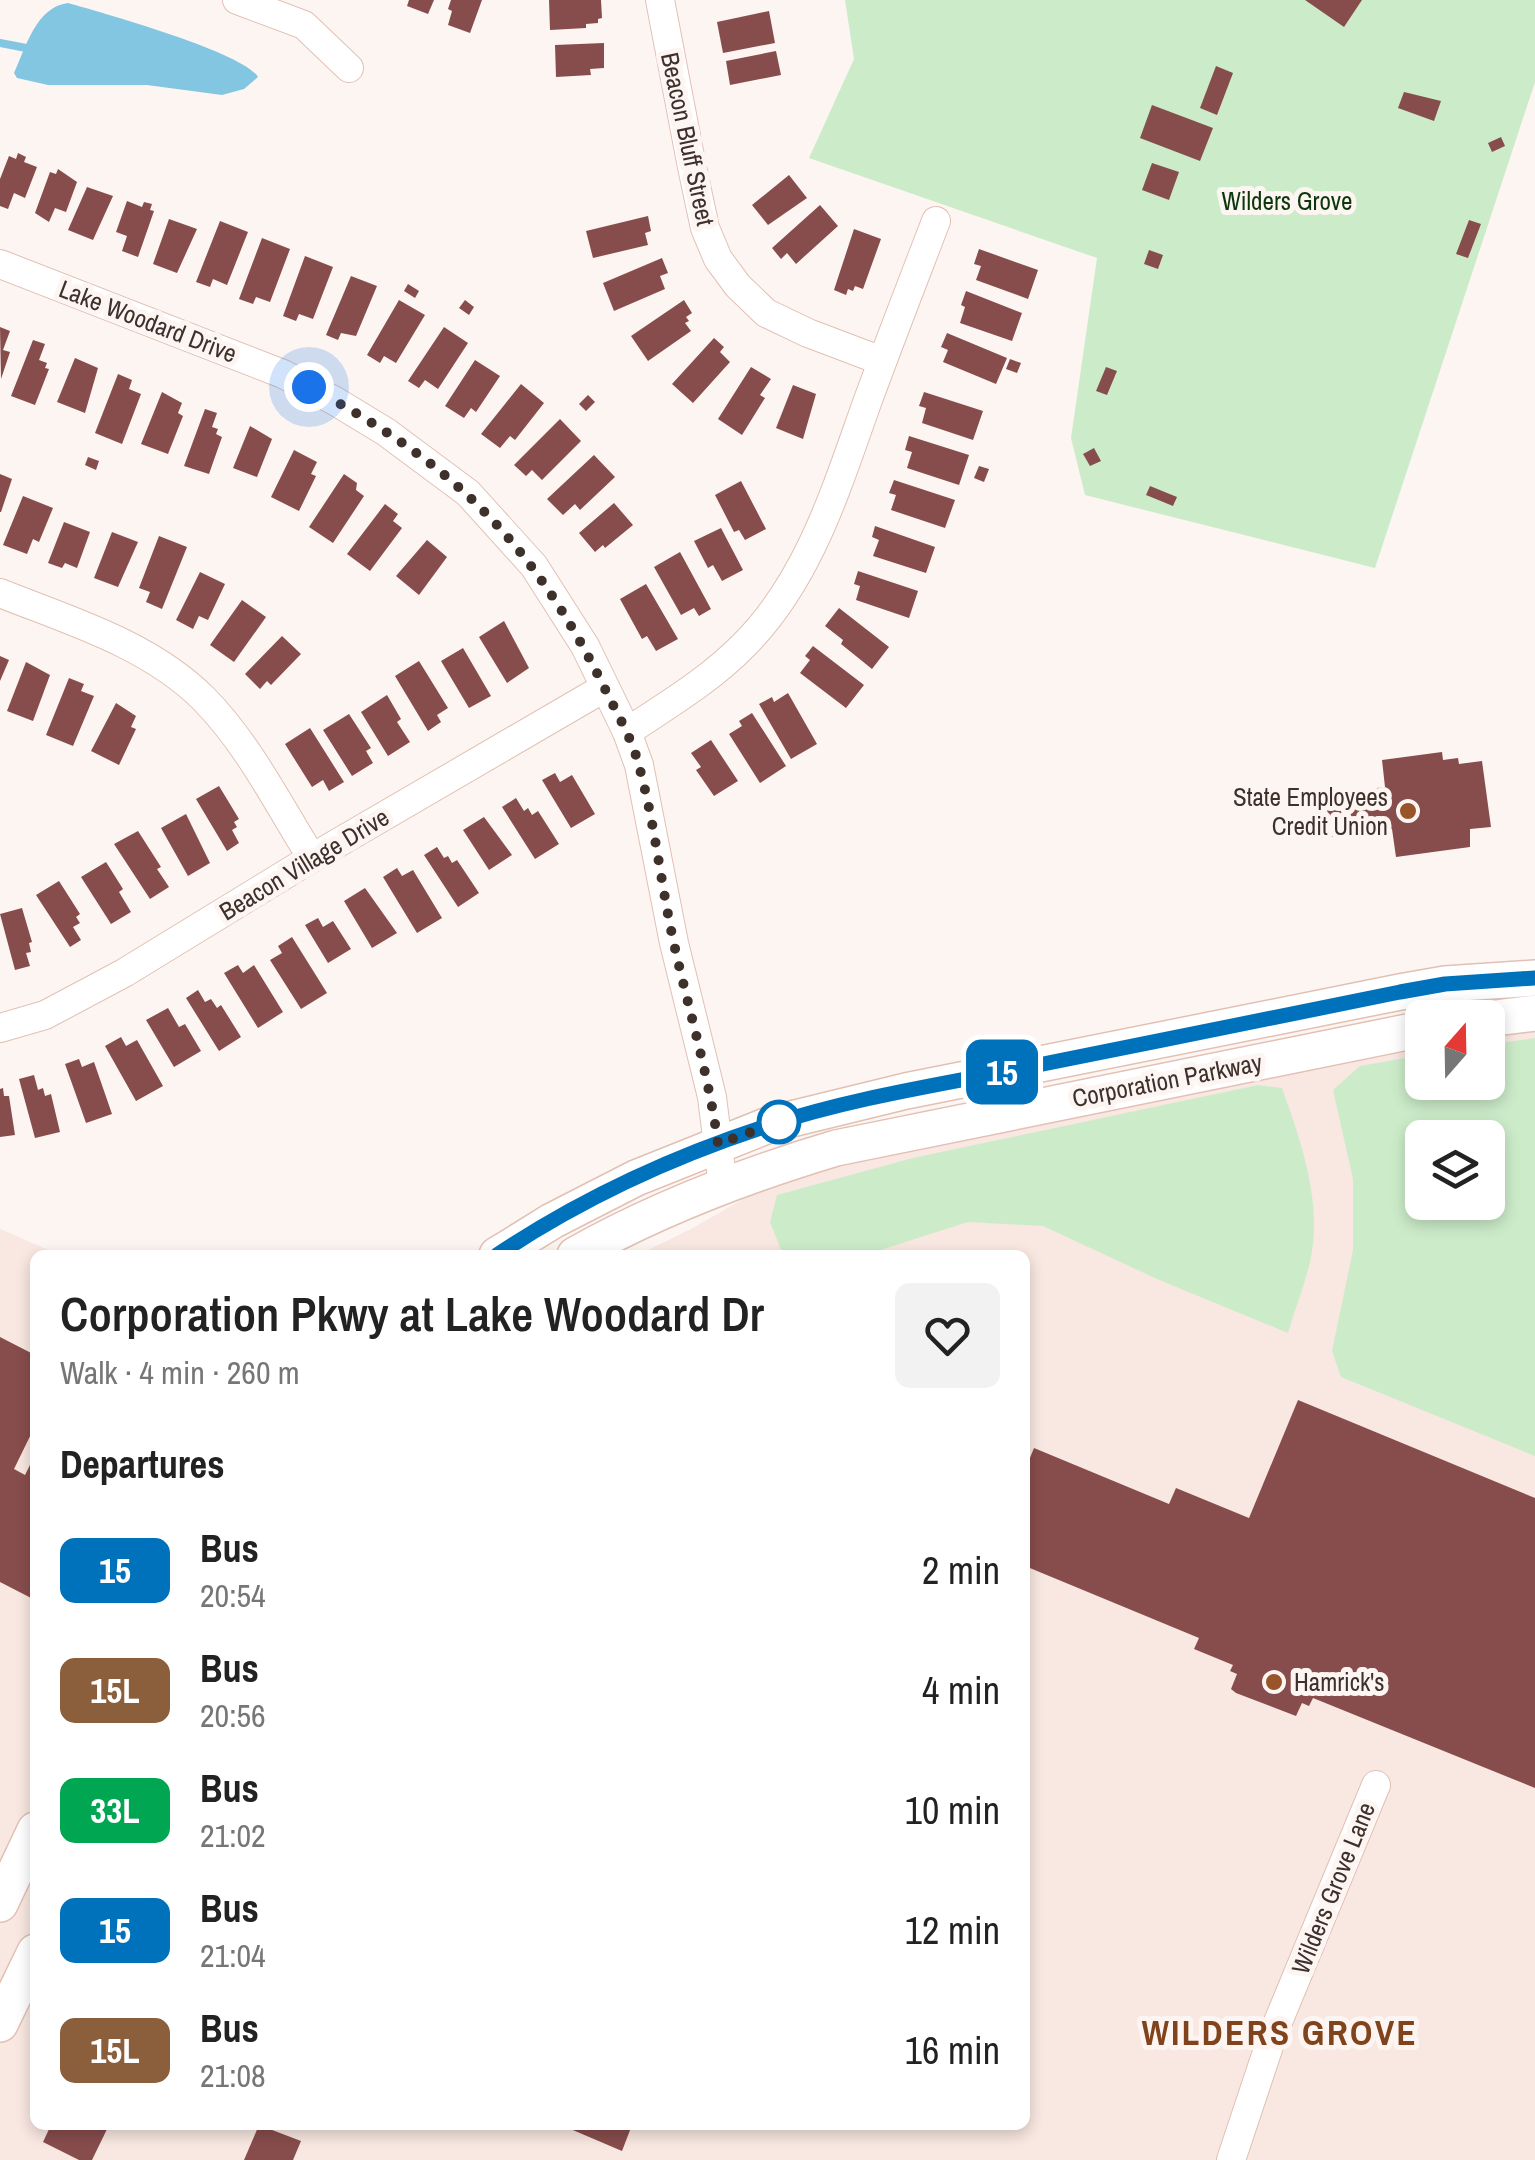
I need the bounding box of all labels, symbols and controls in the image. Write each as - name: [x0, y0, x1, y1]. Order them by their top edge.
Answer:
- street label: Beacon Bluff Street: [653, 49, 723, 229]
- park label: Wilders Grove: [1221, 184, 1353, 218]
- street label: Lake Woodard Drive: [54, 272, 242, 370]
- your location: [284, 362, 334, 412]
- place label: State Employees Credit Union: [1233, 780, 1388, 843]
- street label: Beacon Village Drive: [213, 800, 395, 928]
- marker: State Employees Credit Union: [1397, 800, 1419, 822]
- north arrow: [1405, 1000, 1505, 1100]
- map controls: [1405, 1000, 1505, 1220]
- line badge: 15: [957, 1040, 1047, 1104]
- street label: Corporation Parkway: [1069, 1045, 1265, 1115]
- text: 15: [986, 1049, 1018, 1096]
- unlabelled marker: [758, 1101, 800, 1143]
- button: layers: [1405, 1120, 1505, 1220]
- text: Corporation Pkwy at Lake Woodard Dr: [60, 1281, 764, 1346]
- button: heart: [895, 1283, 1000, 1388]
- text: Walk · 4 min · 260 m: [60, 1351, 300, 1394]
- text: Departures: [60, 1439, 225, 1490]
- text: Bus: [200, 1523, 259, 1574]
- text: 2 min: [922, 1545, 1000, 1596]
- text: 15: [99, 1547, 131, 1594]
- text: 20:54: [200, 1574, 266, 1617]
- text: Bus: [200, 1643, 259, 1694]
- text: 4 min: [922, 1665, 1000, 1716]
- place label: Hamrick's: [1294, 1665, 1384, 1699]
- text: 15L: [90, 1667, 140, 1714]
- marker: Hamrick's: [1263, 1671, 1285, 1693]
- text: 20:56: [200, 1694, 266, 1737]
- text: Bus: [200, 1763, 259, 1814]
- text: 10 min: [905, 1785, 1000, 1836]
- text: 33L: [90, 1787, 140, 1834]
- street label: Wilders Grove Lane: [1283, 1797, 1383, 1979]
- text: 21:02: [200, 1814, 266, 1857]
- text: Bus: [200, 1883, 259, 1934]
- text: 12 min: [905, 1905, 1000, 1956]
- text: 15: [99, 1907, 131, 1954]
- text: 21:04: [200, 1934, 266, 1977]
- text: Bus: [200, 2003, 259, 2054]
- district label: WILDERS GROVE: [1142, 2009, 1418, 2056]
- text: 16 min: [905, 2025, 1000, 2076]
- text: 15L: [90, 2027, 140, 2074]
- text: 21:08: [200, 2054, 266, 2097]

